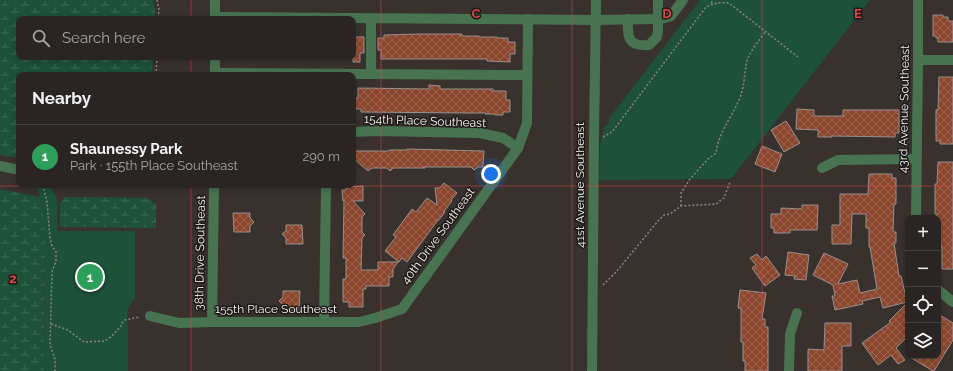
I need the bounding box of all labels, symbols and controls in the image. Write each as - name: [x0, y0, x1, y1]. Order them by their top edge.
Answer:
- text: C: [472, 6, 481, 21]
- text: D: [662, 6, 672, 21]
- text: E: [854, 6, 862, 21]
- search box: [16, 16, 356, 60]
- icon: search: [30, 27, 52, 49]
- text: Search here: [62, 29, 145, 47]
- street label: 43rd Avenue Southeast: [896, 45, 912, 173]
- text: Nearby: [32, 88, 91, 108]
- street label: 154th Place Southeast: [364, 112, 486, 130]
- street label: 41st Avenue Southeast: [573, 122, 587, 248]
- text: Shaunessy Park: [70, 140, 182, 158]
- text: 1: [42, 149, 48, 164]
- text: 290 m: [302, 149, 340, 164]
- text: Park · 155th Place Southeast: [70, 158, 238, 173]
- your location: [481, 164, 501, 184]
- street label: 40th Drive Southeast: [398, 185, 478, 287]
- street label: 38th Drive Southeast: [192, 195, 208, 311]
- map controls: [905, 215, 941, 359]
- button: +: [905, 215, 941, 251]
- button: −: [905, 251, 941, 287]
- pin: 1: [77, 262, 103, 292]
- text: 2: [9, 271, 17, 286]
- button: locate: [905, 287, 941, 323]
- street label: 155th Place Southeast: [215, 302, 337, 316]
- button: layers: [905, 323, 941, 359]

